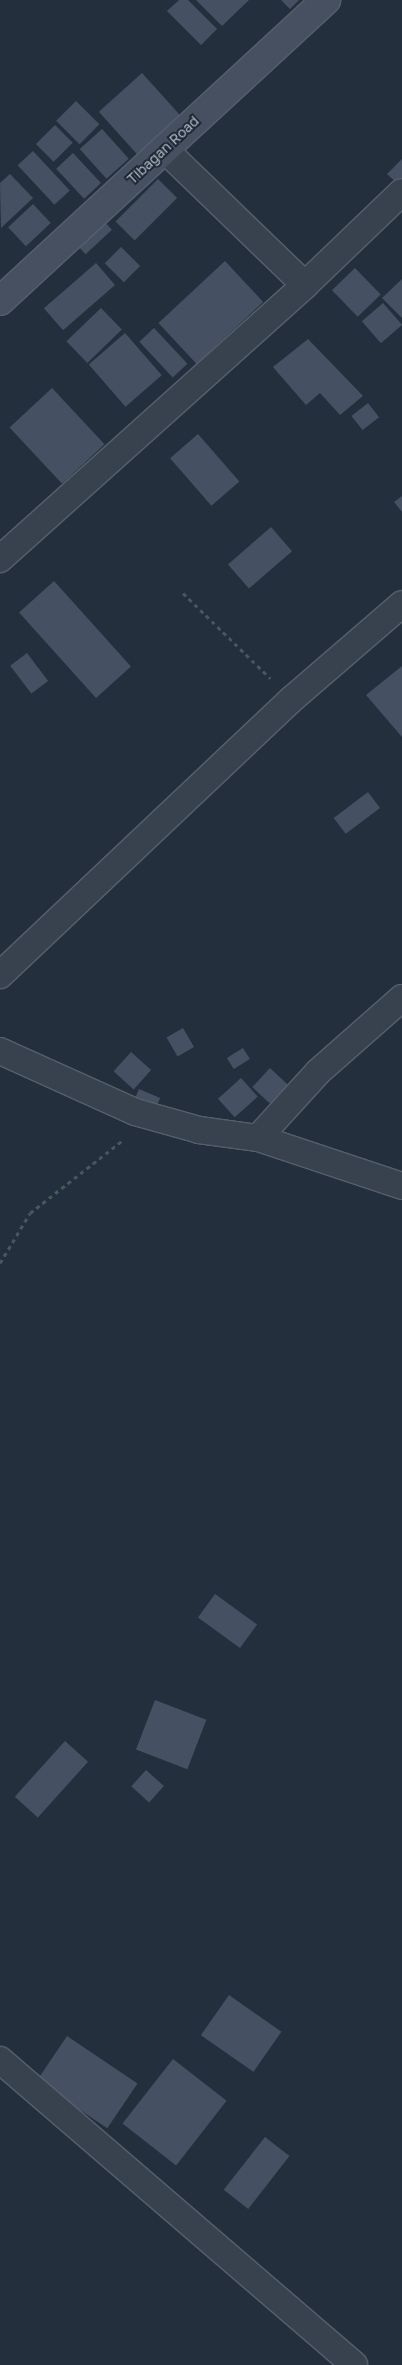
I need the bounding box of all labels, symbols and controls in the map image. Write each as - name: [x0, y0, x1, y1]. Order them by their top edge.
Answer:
- street label: Tibagan Road: [124, 113, 202, 187]

